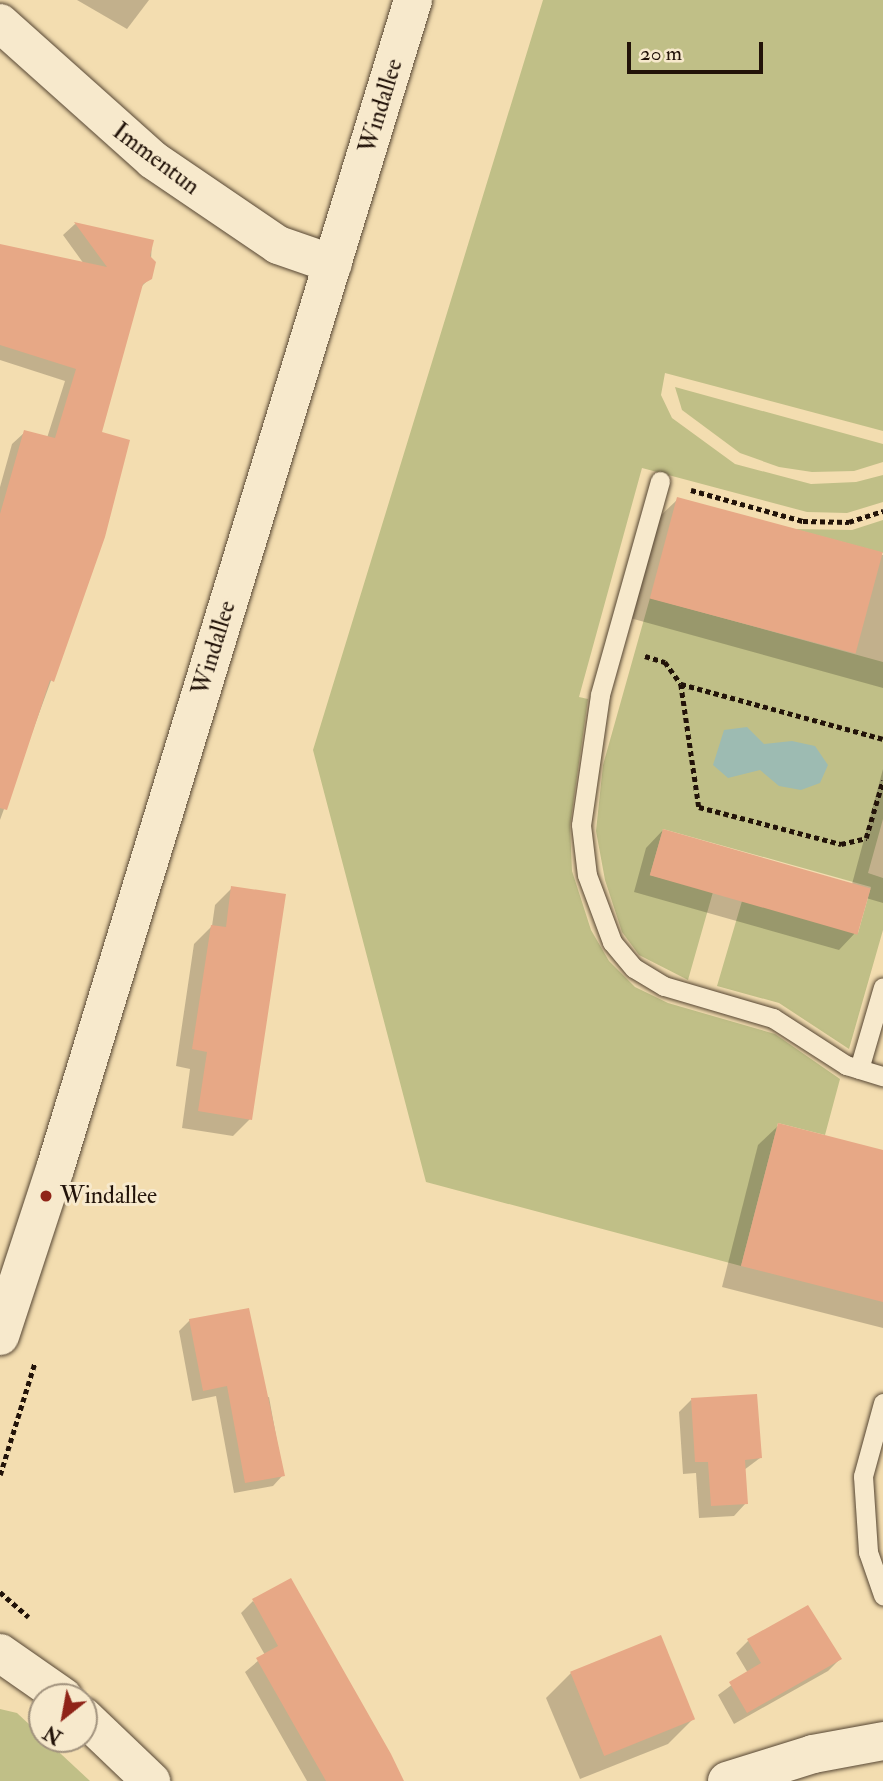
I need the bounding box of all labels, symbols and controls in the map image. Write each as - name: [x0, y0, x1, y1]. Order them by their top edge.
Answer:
- scale bar: [631, 28, 768, 72]
- text: 20 m: [640, 40, 682, 67]
- street label: Windallee: [353, 55, 409, 157]
- street label: Immentun: [107, 117, 205, 201]
- street label: Windallee: [186, 597, 242, 699]
- place label: Windallee: [60, 1182, 157, 1210]
- marker: Windallee: [38, 1188, 54, 1204]
- north arrow: [28, 1683, 98, 1753]
- text: N: [40, 1720, 67, 1749]

